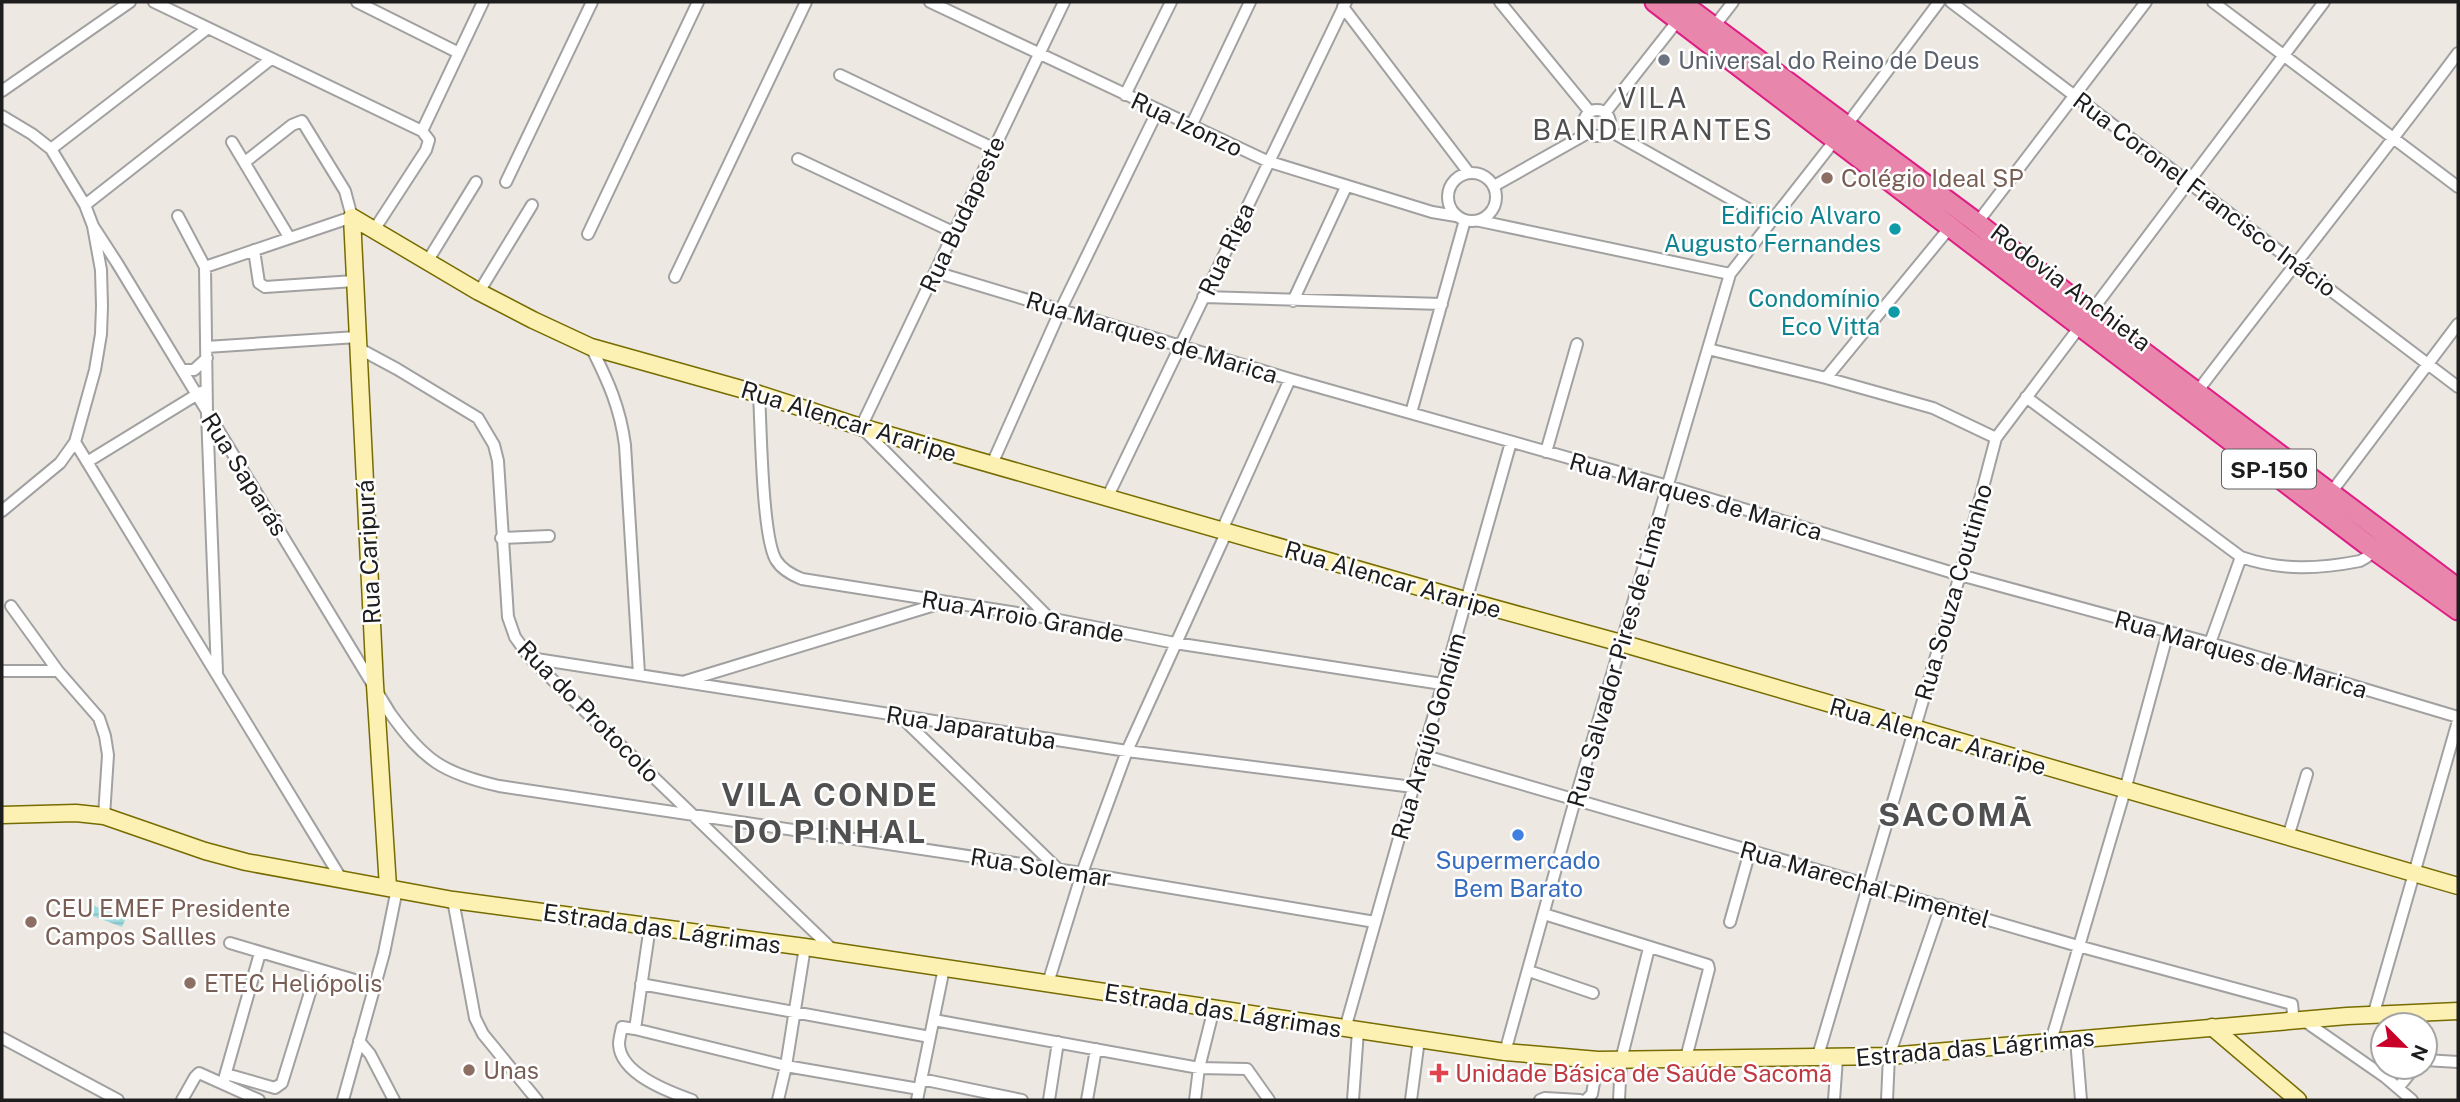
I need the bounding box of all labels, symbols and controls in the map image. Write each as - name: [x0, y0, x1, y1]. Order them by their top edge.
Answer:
- place label: Universal do Reino de Deus: [1678, 46, 1979, 74]
- marker: Universal do Reino de Deus: [1656, 52, 1672, 68]
- district label: VILA BANDEIRANTES: [1532, 81, 1774, 146]
- street label: Rua Izonzo: [1127, 86, 1247, 162]
- street label: Rua Coronel Francisco Inácio: [2068, 86, 2342, 302]
- street label: Rua Budapeste: [914, 132, 1010, 296]
- place label: Colégio Ideal SP: [1841, 164, 2023, 192]
- marker: Colégio Ideal SP: [1819, 170, 1835, 186]
- street label: Rua Riga: [1192, 198, 1260, 300]
- place label: Edificio Alvaro Augusto Fernandes: [1664, 201, 1881, 257]
- street label: Rodovia Anchieta: [1985, 218, 2157, 356]
- marker: Edificio Alvaro Augusto Fernandes: [1887, 221, 1903, 237]
- place label: Condomínio Eco Vitta: [1748, 284, 1880, 340]
- street label: Rua Marques de Marica: [1023, 285, 1281, 389]
- marker: Condomínio Eco Vitta: [1886, 304, 1902, 320]
- street label: Rua Alencar Araripe: [738, 375, 960, 467]
- street label: Rua Saparás: [196, 407, 294, 541]
- street label: Rua Marques de Marica: [1566, 446, 1826, 546]
- road number: SP-150: [2222, 449, 2316, 489]
- street label: Rua Caripurá: [350, 479, 386, 625]
- street label: Rua Souza Coutinho: [1909, 480, 1997, 704]
- street label: Rua Salvador Pires de Lima: [1561, 512, 1671, 810]
- street label: Rua Alencar Araripe: [1281, 535, 1505, 623]
- street label: Rua Arroio Grande: [920, 584, 1126, 648]
- street label: Rua Marques de Marica: [2111, 604, 2371, 704]
- street label: Rua Araújo Gondim: [1385, 629, 1471, 843]
- street label: Rua do Protocolo: [512, 634, 666, 788]
- street label: Rua Alencar Araripe: [1826, 692, 2050, 780]
- street label: Rua Japaratuba: [884, 700, 1058, 754]
- district label: VILA CONDE DO PINHAL: [721, 776, 939, 850]
- district label: SACOMÃ: [1878, 795, 2034, 833]
- marker: Supermercado Bem Barato: [1510, 827, 1526, 843]
- street label: Rua Marechal Pimentel: [1737, 835, 1993, 933]
- street label: Rua Solemar: [968, 842, 1114, 892]
- place label: Supermercado Bem Barato: [1435, 846, 1601, 902]
- place label: CEU EMEF Presidente Campos Sallles: [45, 894, 290, 950]
- street label: Estrada das Lágrimas: [541, 897, 783, 959]
- marker: CEU EMEF Presidente Campos Sallles: [23, 914, 39, 930]
- place label: ETEC Heliópolis: [204, 969, 382, 997]
- marker: ETEC Heliópolis: [182, 975, 198, 991]
- street label: Estrada das Lágrimas: [1102, 977, 1344, 1043]
- north arrow: [2369, 1011, 2439, 1081]
- street label: Estrada das Lágrimas: [1854, 1023, 2096, 1071]
- text: N: [2406, 1042, 2433, 1064]
- place label: Unas: [483, 1056, 539, 1084]
- place label: Unidade Básica de Saúde Sacomã: [1455, 1059, 1832, 1087]
- marker: Unas: [461, 1062, 477, 1078]
- marker: Unidade Básica de Saúde Sacomã: [1429, 1063, 1449, 1083]

